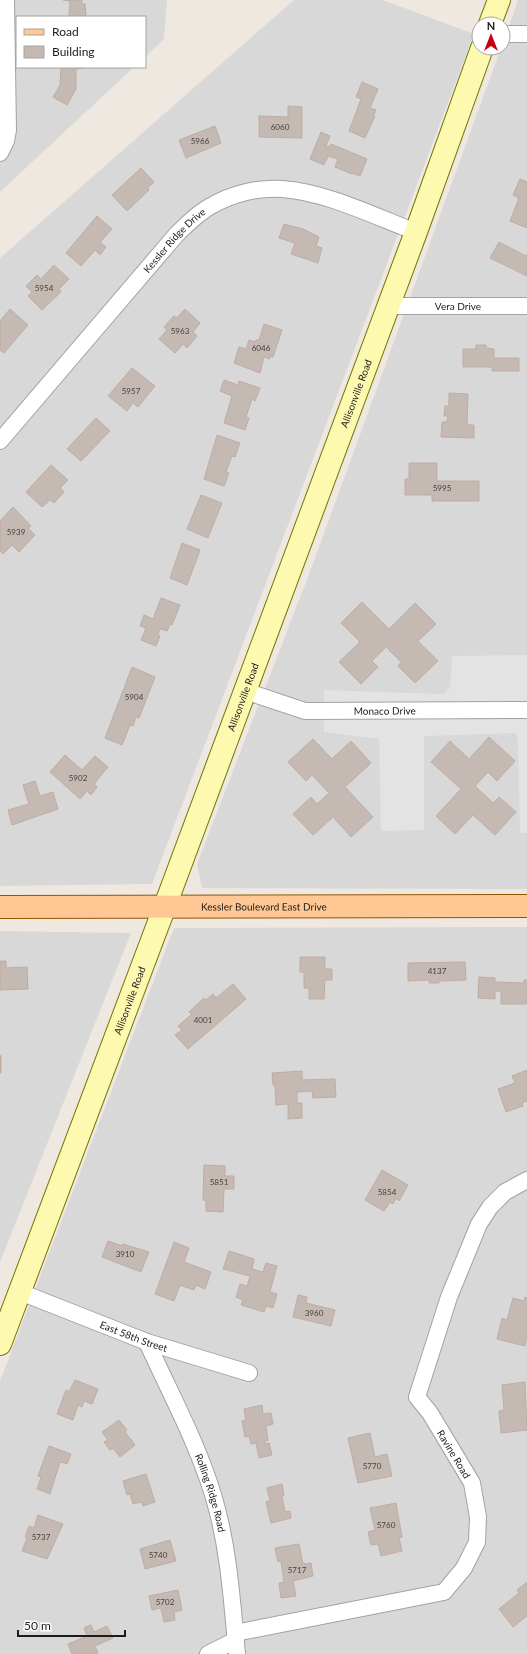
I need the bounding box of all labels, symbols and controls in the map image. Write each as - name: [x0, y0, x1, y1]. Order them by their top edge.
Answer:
- legend: [16, 16, 146, 68]
- north arrow: [471, 16, 511, 56]
- text: N: [487, 19, 495, 32]
- text: Road: [52, 24, 79, 39]
- text: Building: [52, 44, 95, 59]
- house number: 6060: [271, 122, 290, 132]
- house number: 5966: [191, 136, 210, 146]
- street label: Kessler Ridge Drive: [141, 205, 208, 275]
- house number: 5954: [35, 283, 54, 293]
- street label: Vera Drive: [435, 300, 481, 312]
- house number: 5963: [171, 326, 190, 336]
- house number: 6046: [252, 343, 271, 353]
- street label: Allisonville Road: [338, 358, 374, 429]
- house number: 5957: [122, 386, 141, 396]
- house number: 5995: [433, 483, 452, 493]
- house number: 5939: [7, 527, 26, 537]
- street label: Allisonville Road: [225, 661, 261, 733]
- house number: 5904: [125, 692, 144, 702]
- street label: Monaco Drive: [354, 705, 416, 717]
- house number: 5902: [69, 773, 88, 783]
- street label: Kessler Boulevard East Drive: [201, 900, 327, 913]
- street label: Allisonville Road: [111, 965, 148, 1036]
- house number: 4137: [428, 966, 447, 976]
- house number: 4001: [194, 1015, 213, 1025]
- house number: 5851: [210, 1177, 229, 1187]
- house number: 5854: [378, 1187, 397, 1197]
- house number: 3910: [116, 1249, 135, 1259]
- house number: 3960: [305, 1308, 324, 1318]
- street label: East 58th Street: [98, 1318, 169, 1354]
- street label: Ravine Road: [435, 1428, 473, 1480]
- street label: Rolling Ridge Road: [193, 1452, 228, 1533]
- house number: 5770: [363, 1461, 382, 1471]
- house number: 5760: [377, 1520, 396, 1530]
- house number: 5737: [32, 1532, 51, 1542]
- house number: 5740: [149, 1550, 168, 1560]
- house number: 5717: [288, 1565, 307, 1575]
- house number: 5702: [156, 1597, 175, 1607]
- scale bar: [18, 1612, 125, 1638]
- text: 50 m: [24, 1618, 51, 1633]

